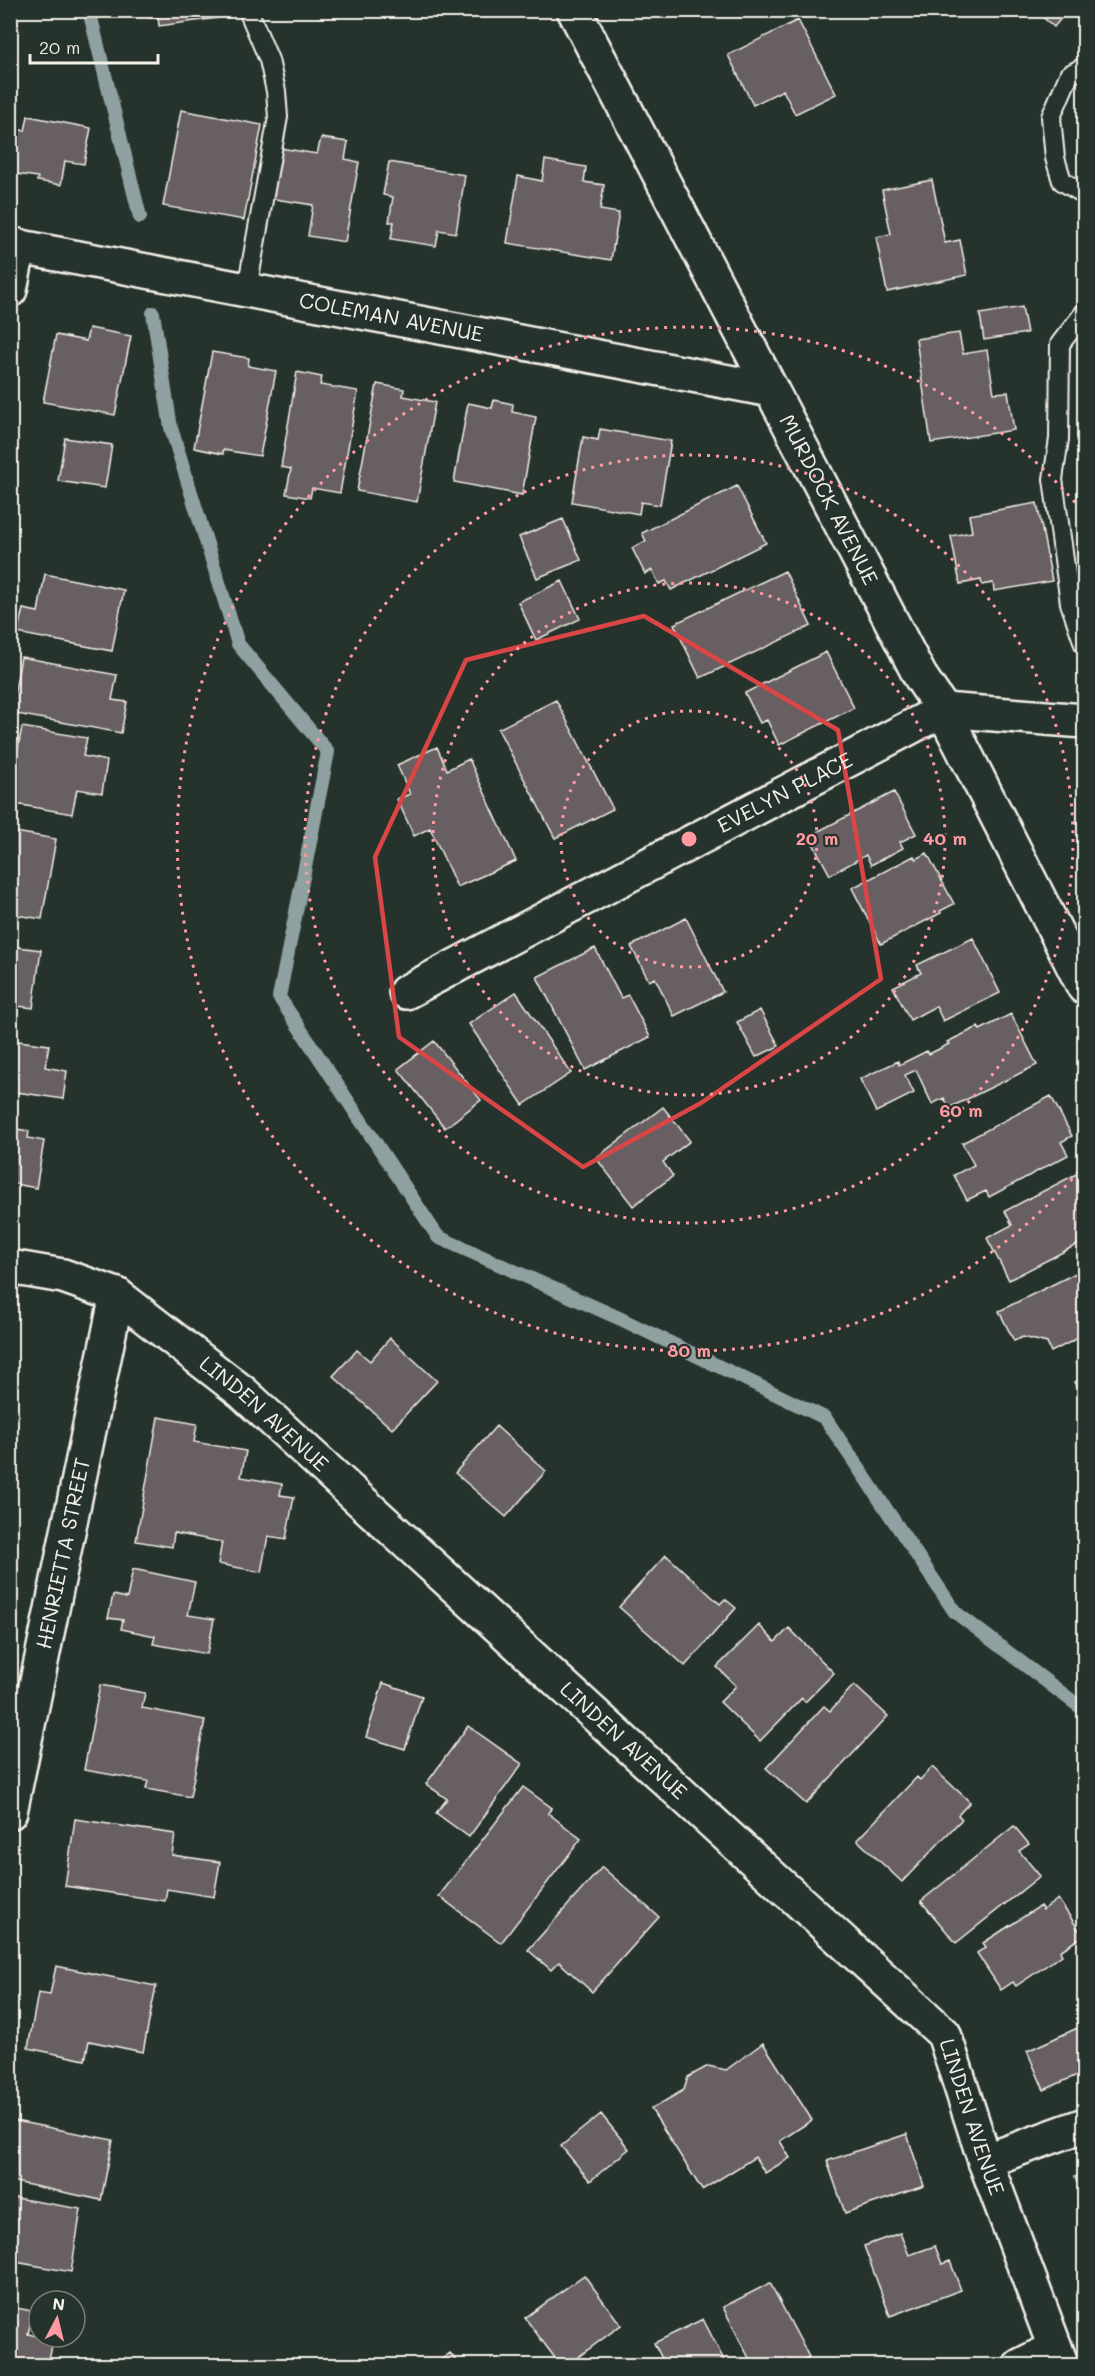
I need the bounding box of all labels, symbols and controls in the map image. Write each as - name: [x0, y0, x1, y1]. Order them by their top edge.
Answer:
- scale bar: [30, 27, 158, 65]
- text: 20 m: [39, 35, 80, 59]
- street label: COLEMAN AVENUE: [297, 285, 486, 347]
- street label: MURDOCK AVENUE: [774, 409, 885, 589]
- street label: EVELYN PLACE: [712, 745, 856, 838]
- text: 20 m: [796, 826, 838, 850]
- text: 40 m: [923, 826, 967, 850]
- centre of rings: [679, 829, 699, 849]
- text: 60 m: [939, 1098, 983, 1122]
- text: 80 m: [667, 1338, 711, 1362]
- street label: LINDEN AVENUE: [195, 1349, 335, 1477]
- street label: HENRIETTA STREET: [29, 1455, 95, 1651]
- street label: LINDEN AVENUE: [555, 1675, 694, 1805]
- street label: LINDEN AVENUE: [934, 2035, 1012, 2198]
- north arrow: [27, 2289, 87, 2349]
- text: N: [52, 2292, 66, 2315]

